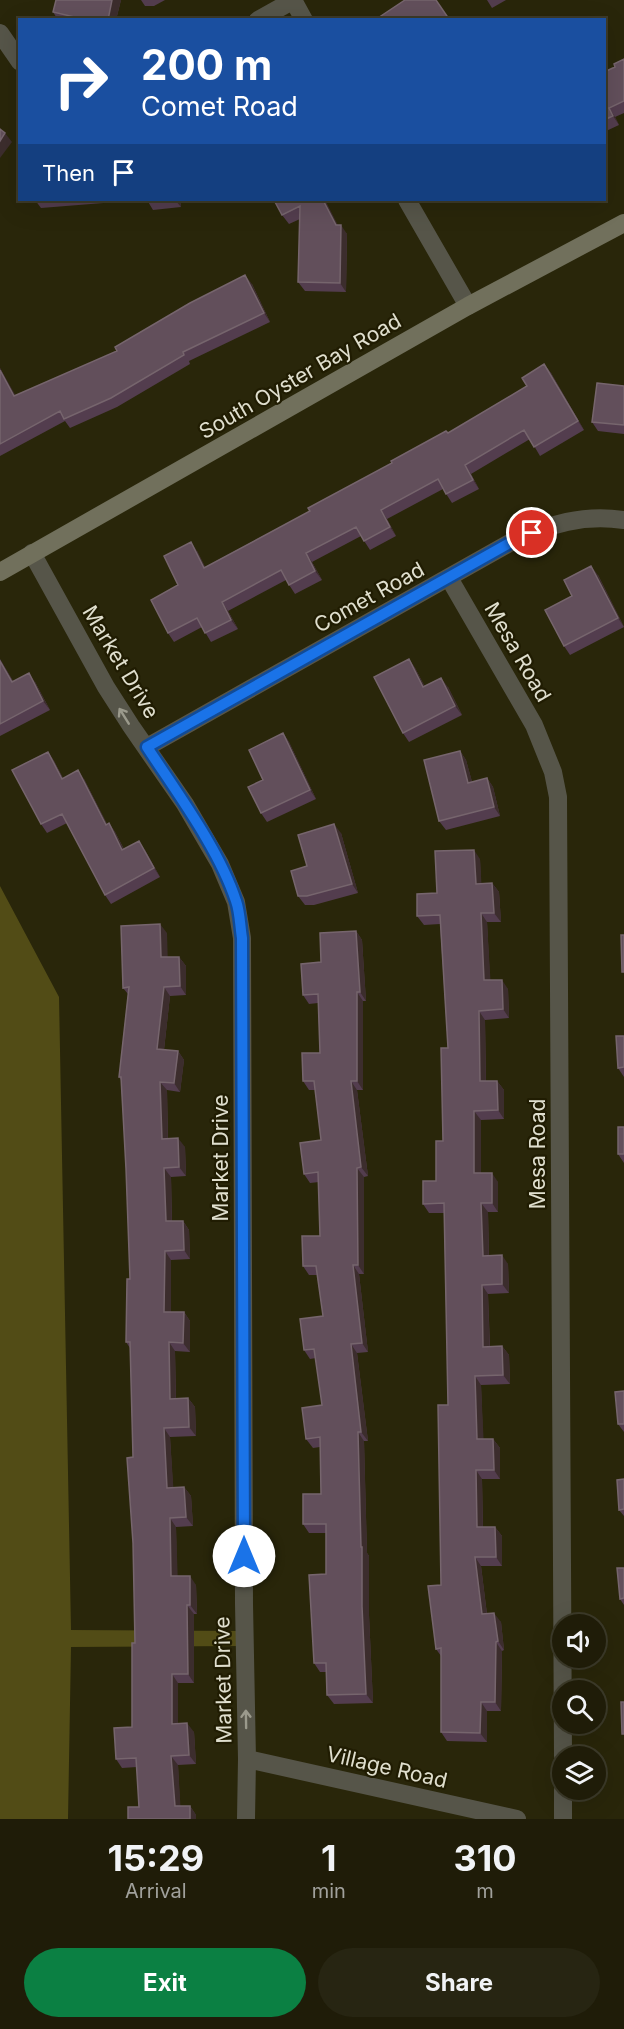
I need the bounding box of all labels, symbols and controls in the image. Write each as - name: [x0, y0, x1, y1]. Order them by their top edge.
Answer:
- text: 200 m: [141, 39, 272, 90]
- icon: right: [42, 42, 120, 120]
- text: Comet Road: [141, 90, 298, 123]
- icon: arrive: [107, 156, 140, 189]
- text: Then: [42, 160, 95, 186]
- street label: South Oyster Bay Road: [195, 308, 405, 444]
- pin: [506, 507, 557, 558]
- icon: arrive: [515, 516, 548, 549]
- street label: Comet Road: [310, 556, 428, 638]
- street label: Mesa Road: [480, 598, 556, 706]
- street label: Market Drive: [78, 601, 164, 723]
- one-way arrow: [118, 708, 130, 725]
- street label: Market Drive: [208, 1094, 233, 1222]
- street label: Mesa Road: [525, 1099, 550, 1209]
- position arrow: [212, 1524, 276, 1588]
- map controls: [552, 1614, 606, 1800]
- button: sound: [552, 1614, 606, 1668]
- street label: Market Drive: [209, 1616, 237, 1744]
- button: search: [552, 1680, 606, 1734]
- one-way arrow: [241, 1709, 252, 1729]
- street label: Village Road: [324, 1741, 450, 1793]
- button: layers: [552, 1746, 606, 1800]
- text: 15:29: [108, 1836, 204, 1880]
- text: 1: [321, 1836, 337, 1880]
- text: 310: [453, 1836, 516, 1880]
- text: Arrival: [125, 1879, 187, 1903]
- text: min: [312, 1879, 346, 1903]
- text: m: [476, 1879, 494, 1903]
- button: Exit: [24, 1948, 306, 2017]
- button: Share: [318, 1948, 600, 2017]

